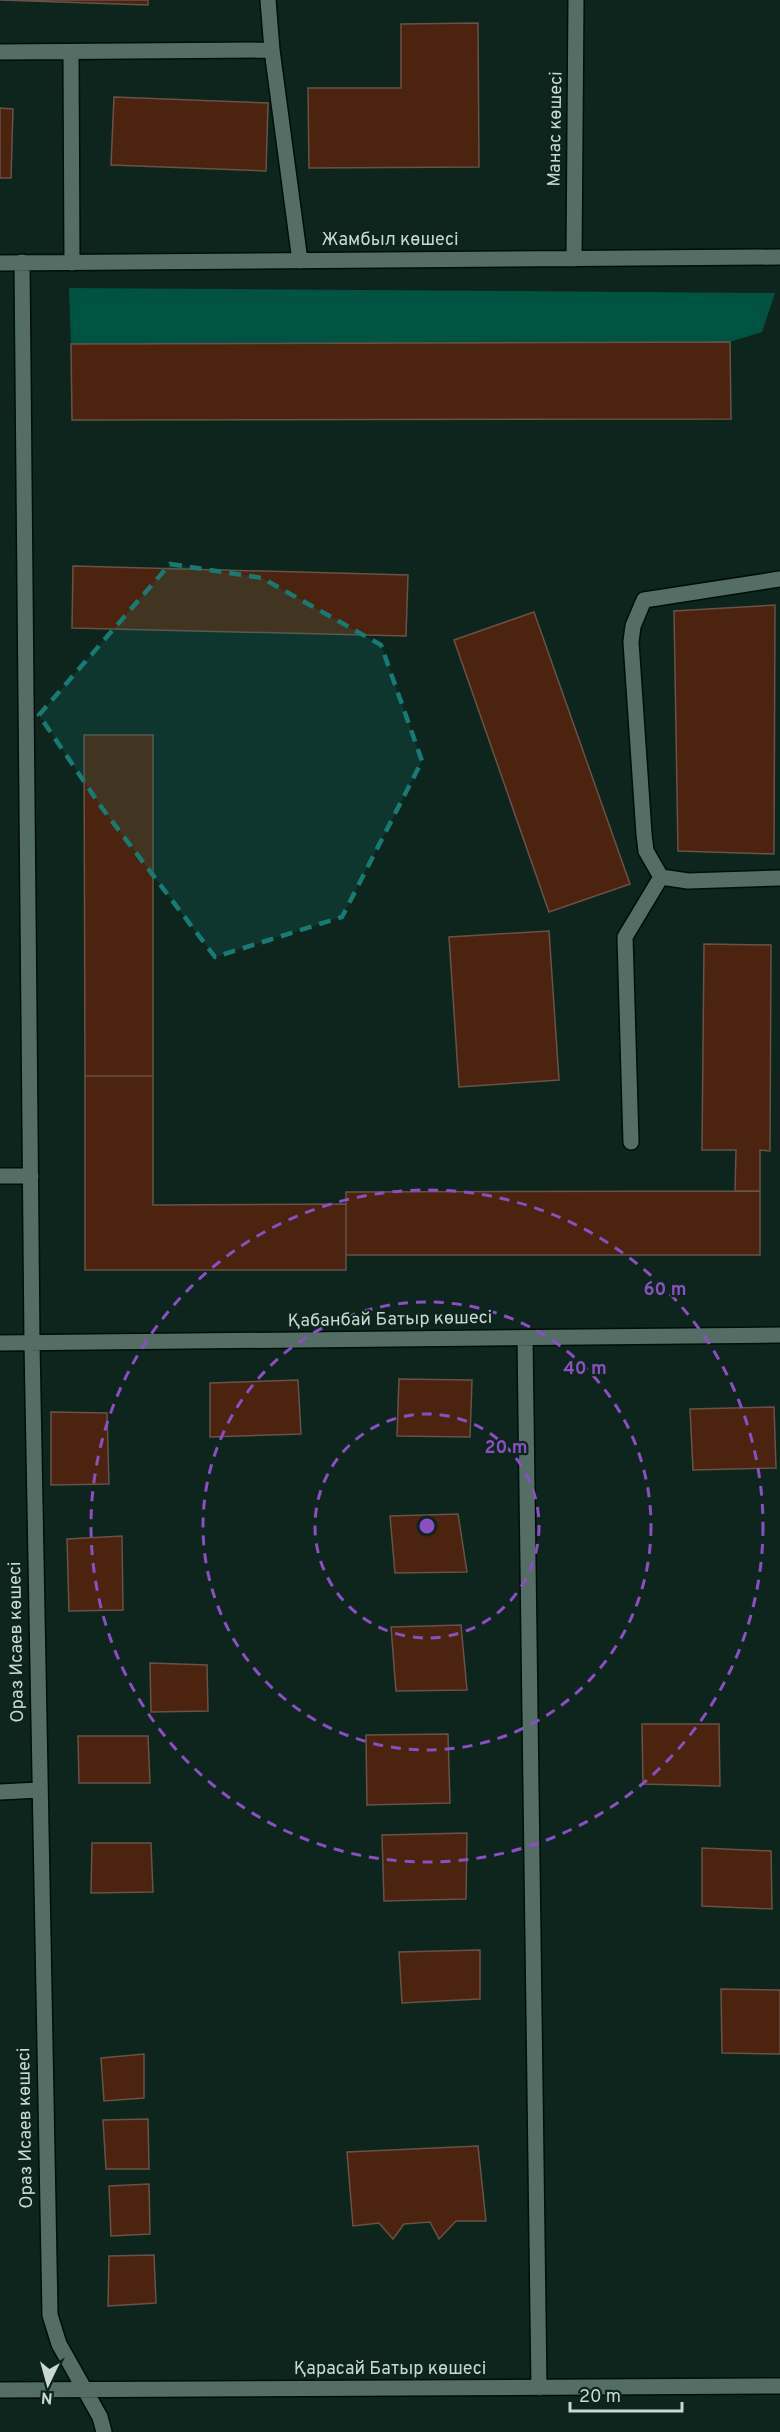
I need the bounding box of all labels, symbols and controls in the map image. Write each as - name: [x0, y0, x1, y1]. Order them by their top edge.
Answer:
- street label: Манас көшесі: [543, 71, 569, 187]
- street label: Жамбыл көшесі: [321, 229, 459, 252]
- text: 60 m: [643, 1279, 687, 1302]
- street label: Қабанбай Батыр көшесі: [288, 1307, 492, 1333]
- text: 40 m: [563, 1358, 607, 1381]
- text: 20 m: [484, 1437, 528, 1460]
- centre of rings: [417, 1516, 437, 1536]
- street label: Ораз Исаев көшесі: [4, 1561, 30, 1723]
- street label: Ораз Исаев көшесі: [13, 2047, 39, 2209]
- north arrow: [18, 2354, 78, 2414]
- street label: Қарасай Батыр көшесі: [294, 2358, 486, 2381]
- scale bar: [570, 2375, 682, 2413]
- text: N: [40, 2386, 53, 2407]
- text: 20 m: [579, 2386, 621, 2409]

